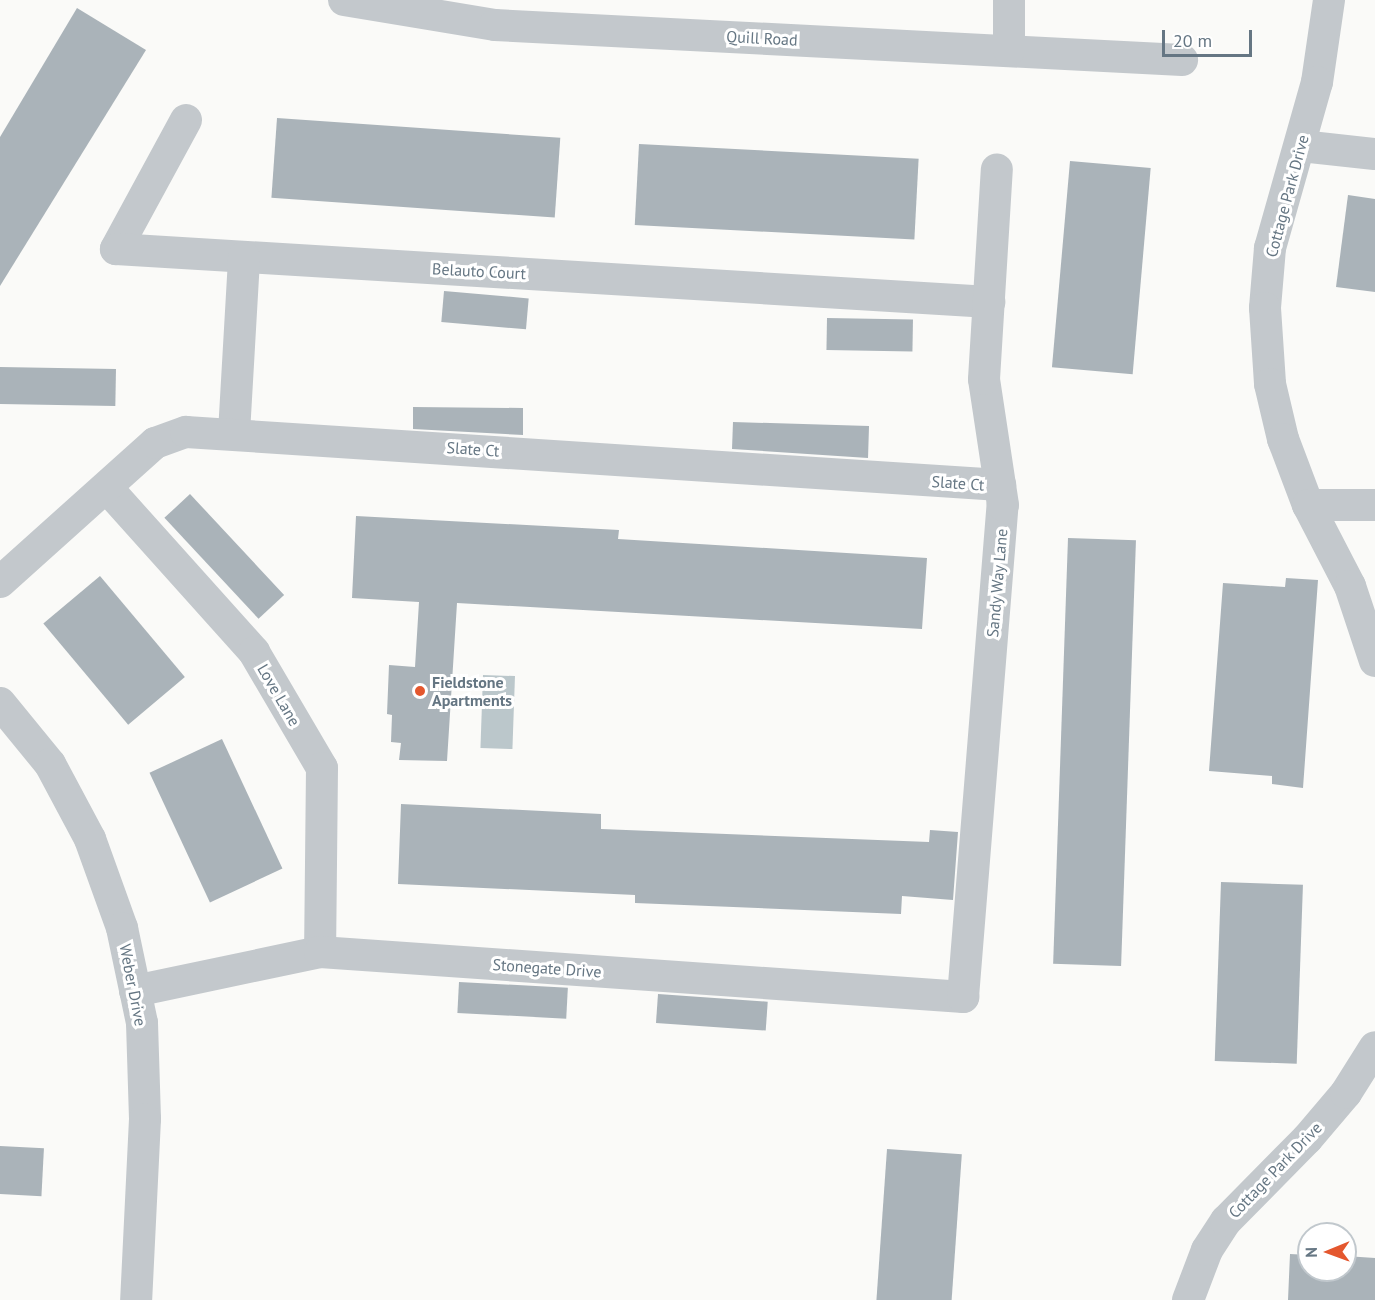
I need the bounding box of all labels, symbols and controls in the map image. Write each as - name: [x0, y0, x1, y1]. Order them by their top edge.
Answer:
- scale bar: [1165, 18, 1255, 56]
- street label: Quill Road: [726, 27, 798, 49]
- text: 20 m: [1173, 29, 1212, 52]
- street label: Cottage Park Drive: [1261, 132, 1313, 260]
- street label: Belauto Court: [432, 259, 526, 283]
- street label: Slate Ct: [446, 438, 500, 460]
- street label: Slate Ct: [931, 472, 985, 494]
- street label: Sandy Way Lane: [983, 527, 1011, 639]
- street label: Love Lane: [254, 661, 304, 729]
- place label: Fieldstone Apartments: [432, 672, 512, 710]
- marker: Fieldstone Apartments: [413, 684, 427, 698]
- street label: Weber Drive: [116, 942, 150, 1028]
- street label: Stonegate Drive: [492, 955, 602, 981]
- street label: Cottage Park Drive: [1224, 1118, 1326, 1222]
- north arrow: [1297, 1222, 1357, 1282]
- text: N: [1301, 1247, 1321, 1258]

